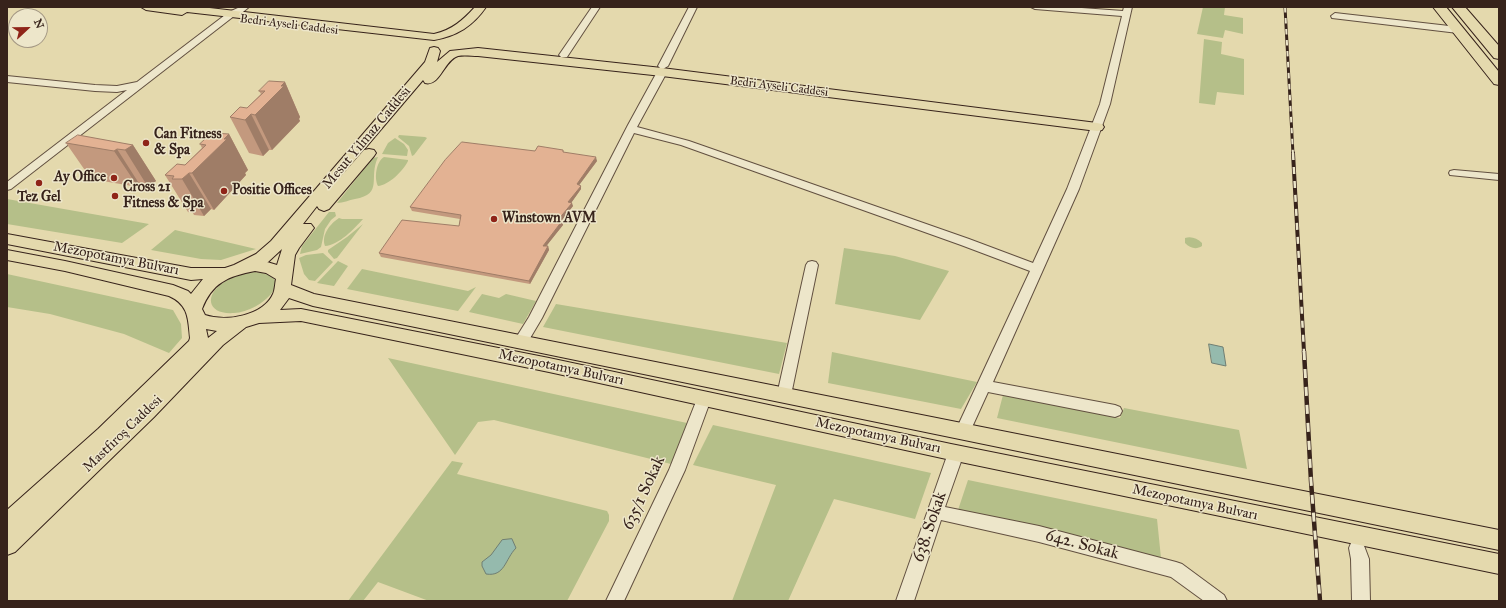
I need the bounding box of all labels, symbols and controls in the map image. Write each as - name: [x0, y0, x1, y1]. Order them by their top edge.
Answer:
- north arrow: [8, 8, 48, 48]
- street label: Bedri Ayseli Caddesi: [239, 12, 339, 38]
- text: N: [31, 17, 46, 30]
- street label: Bedri Ayseli Caddesi: [729, 74, 829, 100]
- street label: Mesut Yılmaz Caddesi: [319, 83, 415, 193]
- place label: Can Fitness & Spa: [154, 127, 222, 160]
- marker: Can Fitness & Spa: [141, 138, 151, 148]
- place label: Ay Office: [54, 170, 106, 186]
- marker: Ay Office: [109, 173, 119, 183]
- marker: Tez Gel: [34, 178, 44, 188]
- place label: Cross 21 Fitness & Spa: [123, 180, 203, 212]
- place label: Positie Offices: [232, 183, 312, 199]
- marker: Positie Offices: [219, 186, 229, 196]
- place label: Tez Gel: [17, 190, 61, 206]
- marker: Cross 21 Fitness & Spa: [110, 191, 120, 201]
- place label: Winstown AVM: [502, 211, 596, 227]
- marker: Winstown AVM: [489, 214, 499, 224]
- street label: Mezopotamya Bulvarı: [52, 239, 180, 279]
- street label: Mezopotamya Bulvarı: [497, 347, 625, 389]
- street label: Mastfıroş Caddesi: [80, 392, 166, 476]
- street label: Mezopotamya Bulvarı: [814, 415, 942, 457]
- street label: 635/1 Sokak: [618, 453, 670, 533]
- street label: Mezopotamya Bulvarı: [1131, 482, 1259, 524]
- street label: 638. Sokak: [908, 489, 952, 565]
- street label: 642. Sokak: [1043, 525, 1121, 565]

